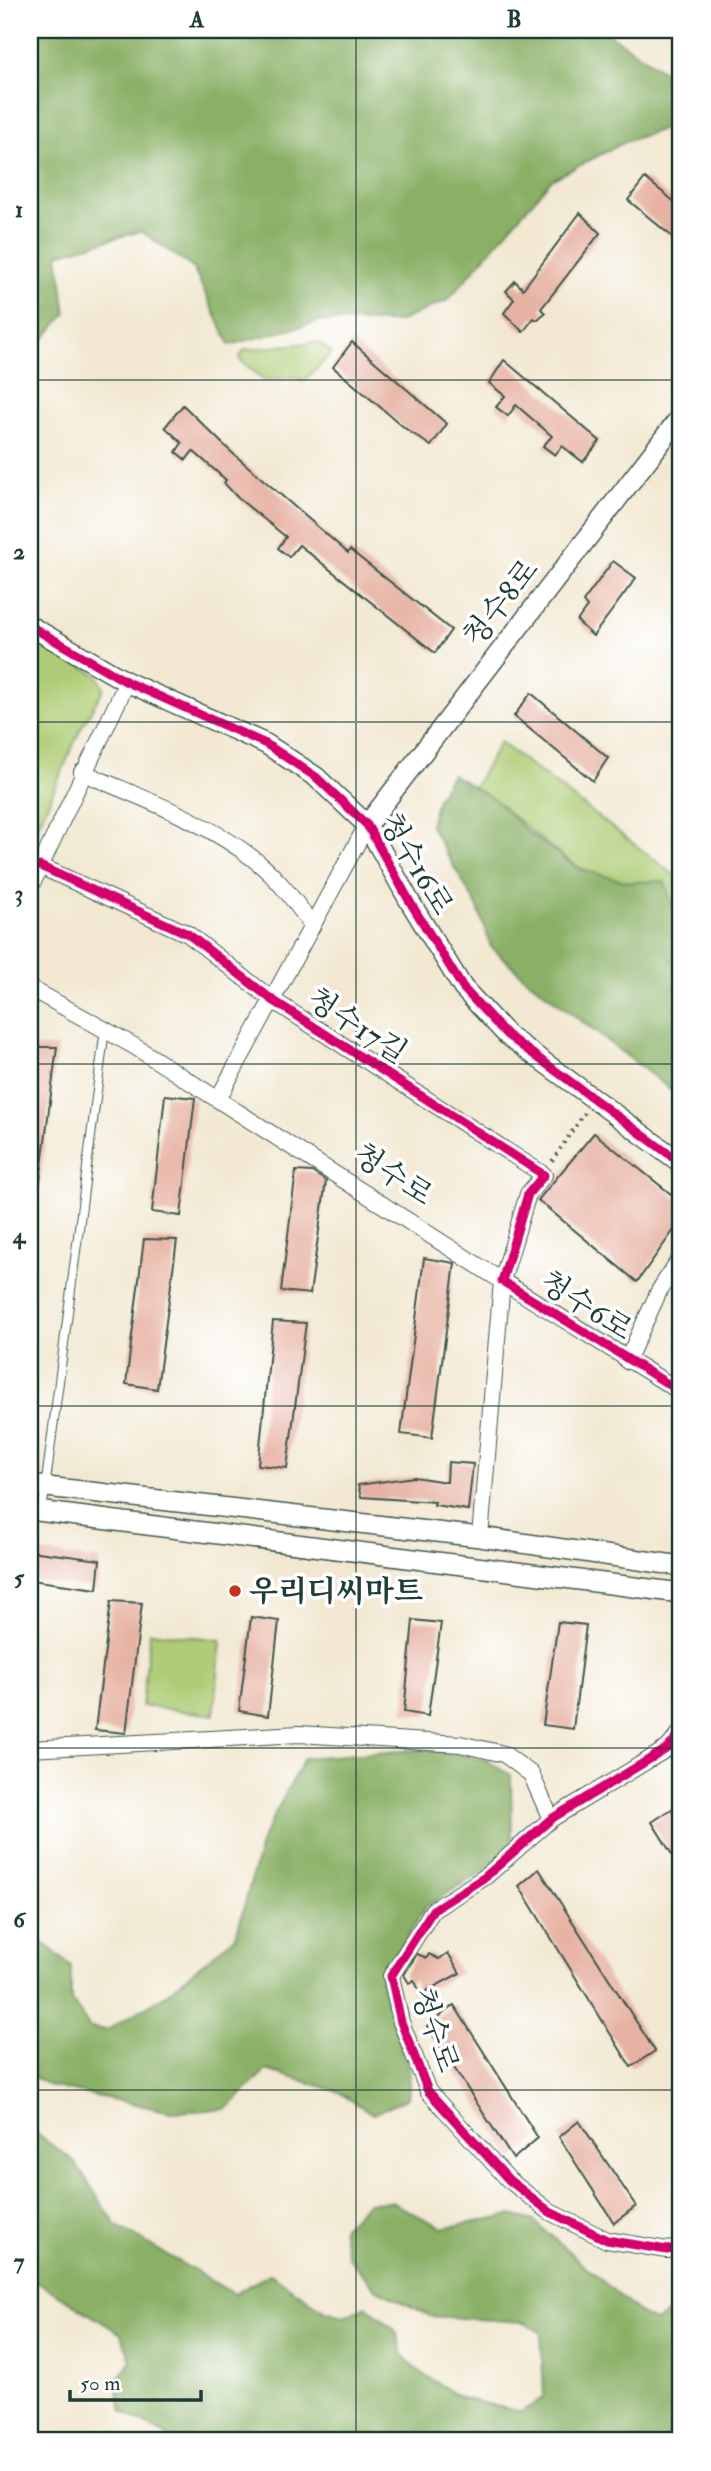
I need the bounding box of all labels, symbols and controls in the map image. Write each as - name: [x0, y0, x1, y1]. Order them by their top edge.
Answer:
- text: A: [189, 5, 205, 34]
- text: B: [506, 5, 522, 34]
- text: 1: [15, 195, 23, 224]
- text: 2: [13, 537, 25, 566]
- street label: 청수8로: [455, 552, 547, 654]
- street label: 청수16로: [371, 806, 461, 922]
- text: 3: [15, 879, 23, 908]
- street label: 청수17길: [300, 980, 414, 1072]
- street label: 청수로: [346, 1136, 440, 1214]
- text: 4: [12, 1221, 27, 1250]
- street label: 청수6로: [533, 1263, 639, 1349]
- text: 5: [14, 1563, 25, 1592]
- place label: 우리디씨마트: [249, 1573, 423, 1610]
- marker: 우리디씨마트: [227, 1583, 243, 1599]
- text: 6: [13, 1905, 27, 1934]
- street label: 청수로: [403, 1983, 467, 2077]
- text: 7: [14, 2247, 25, 2276]
- scale bar: [70, 2359, 201, 2403]
- text: 50 m: [80, 2370, 121, 2397]

